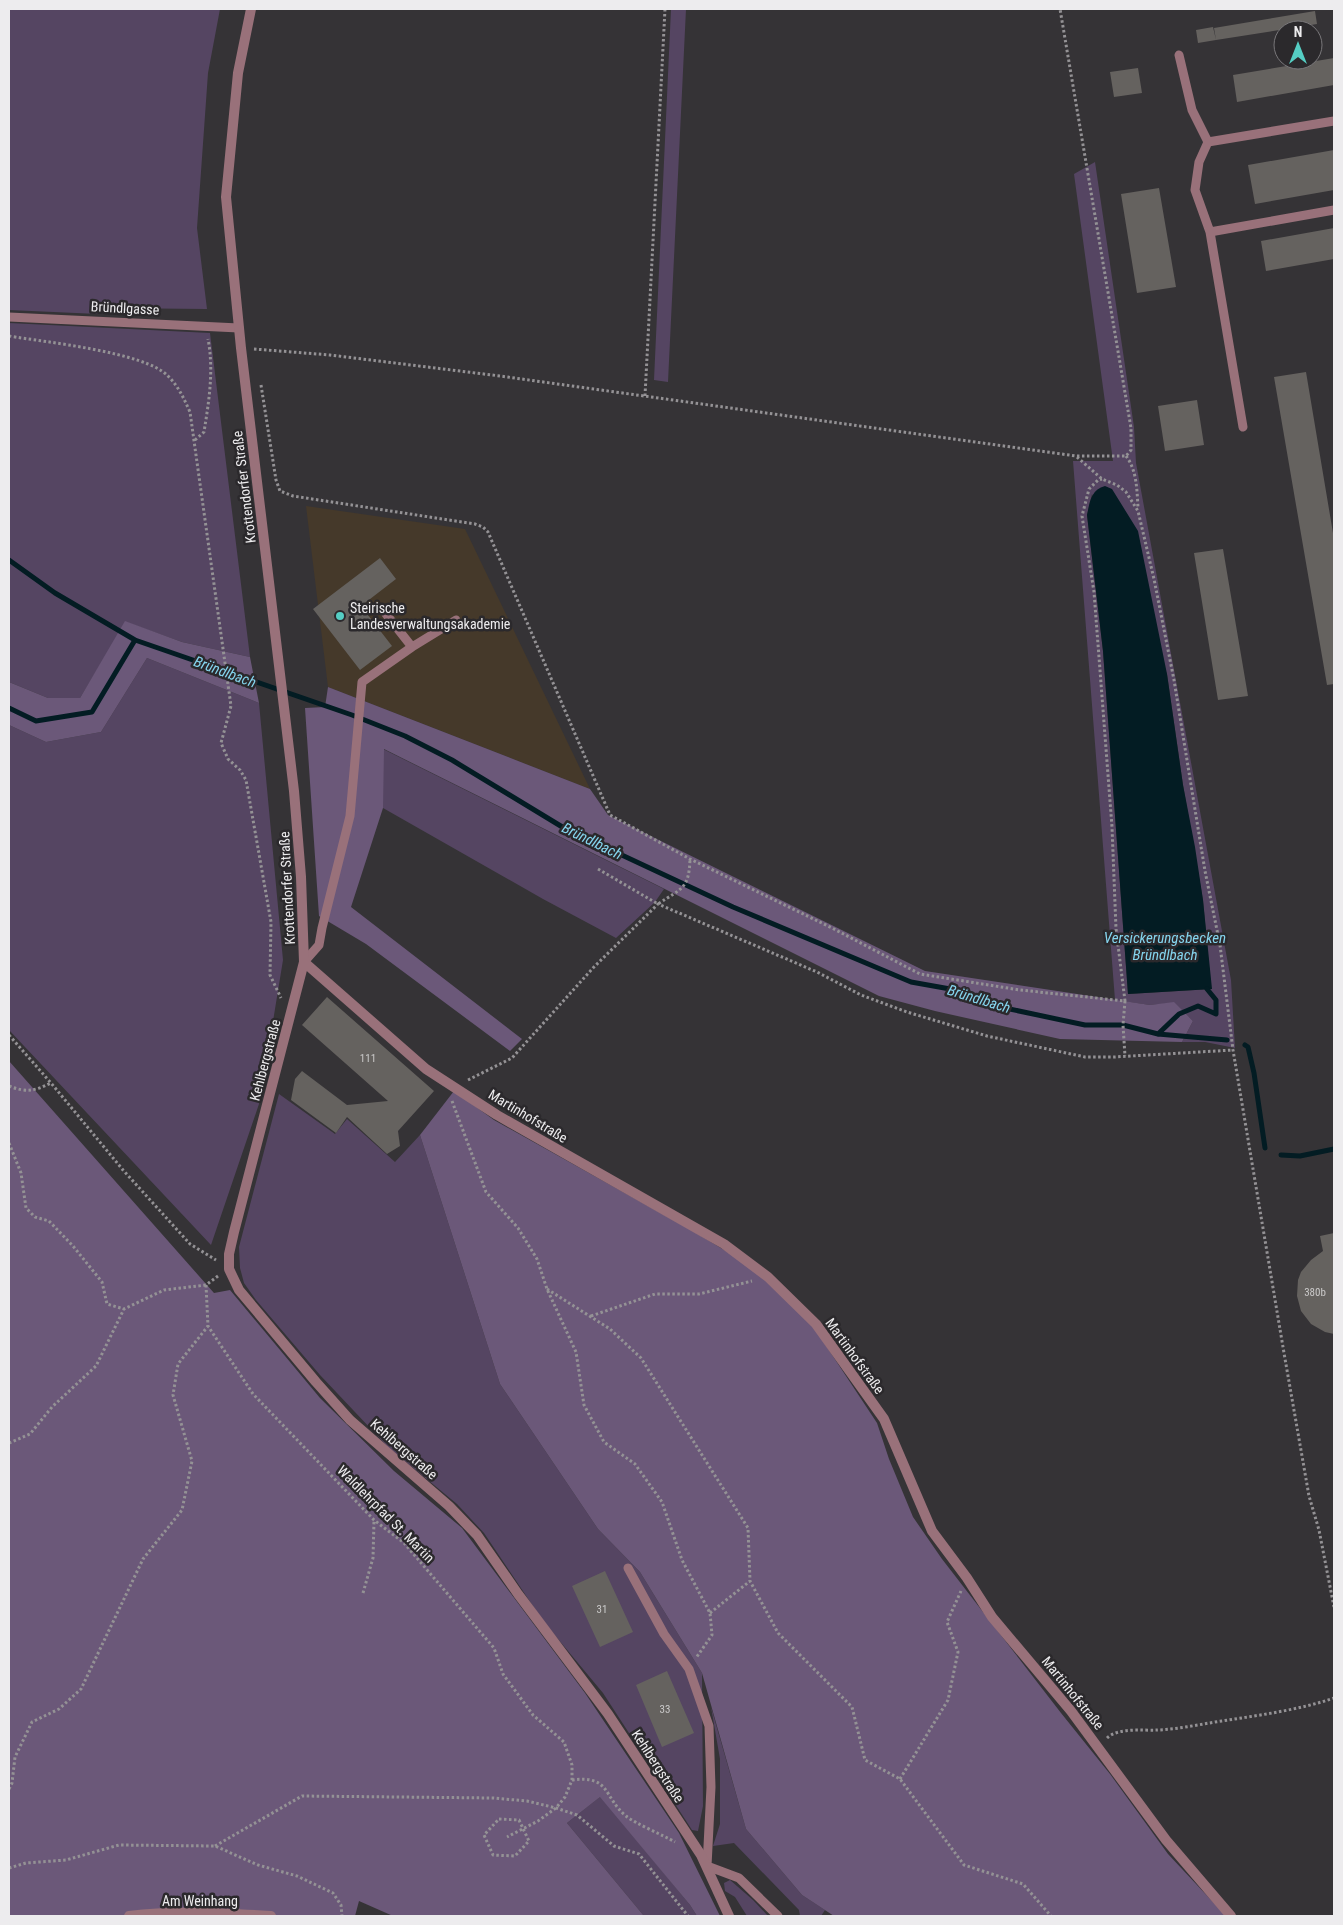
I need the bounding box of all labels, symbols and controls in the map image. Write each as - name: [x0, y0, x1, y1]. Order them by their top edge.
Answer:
- north arrow: [1273, 20, 1323, 70]
- text: N: [1294, 24, 1302, 40]
- street label: Bründlgasse: [90, 298, 160, 318]
- street label: Krottendorfer Straße: [229, 429, 259, 544]
- place label: Steirische Landesverwaltungsakademie: [350, 600, 511, 632]
- marker: Steirische Landesverwaltungsakademie: [334, 610, 346, 622]
- water label: Bründlbach: [191, 652, 259, 692]
- water label: Bründlbach: [559, 819, 625, 863]
- street label: Krottendorfer Straße: [276, 831, 298, 945]
- water label: Versickerungsbecken Bründlbach: [1104, 929, 1226, 964]
- water label: Bründlbach: [945, 981, 1013, 1017]
- street label: Kehlbergstraße: [246, 1017, 284, 1102]
- house number: 111: [360, 1052, 376, 1065]
- street label: Martinhofstraße: [486, 1086, 571, 1146]
- house number: 380b: [1304, 1286, 1326, 1299]
- street label: Martinhofstraße: [822, 1315, 888, 1397]
- street label: Kehlbergstraße: [367, 1416, 441, 1483]
- street label: Waldlehrpfad St. Martin: [334, 1462, 438, 1566]
- house number: 31: [597, 1603, 607, 1616]
- street label: Martinhofstraße: [1039, 1653, 1108, 1733]
- house number: 33: [660, 1703, 670, 1716]
- street label: Kehlbergstraße: [629, 1727, 688, 1806]
- street label: Am Weinhang: [162, 1893, 238, 1909]

